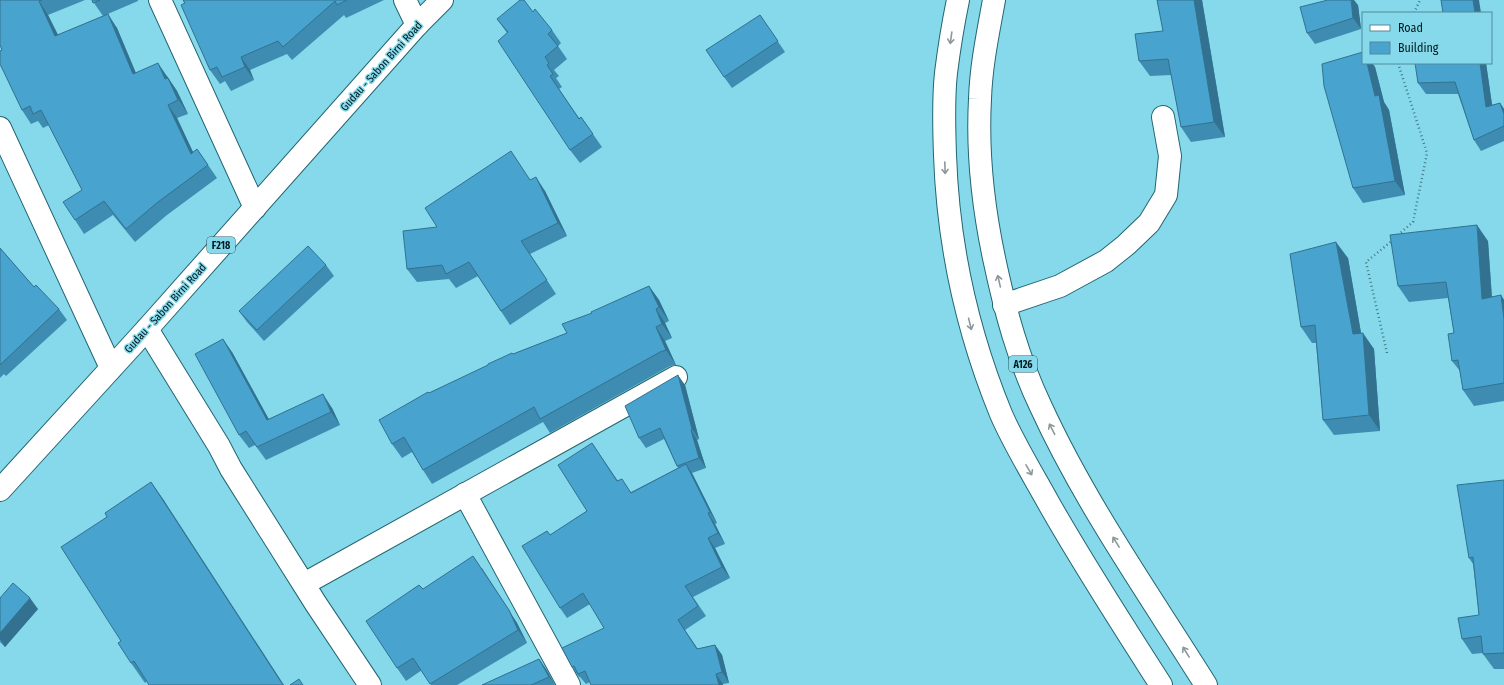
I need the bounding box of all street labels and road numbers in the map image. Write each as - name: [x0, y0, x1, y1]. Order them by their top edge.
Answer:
- street label: Gudau - Sabon Birni Road: [338, 19, 425, 114]
- road number: F218: [207, 237, 235, 253]
- street label: Gudau - Sabon Birni Road: [122, 261, 209, 356]
- road number: A126: [1009, 356, 1037, 372]

